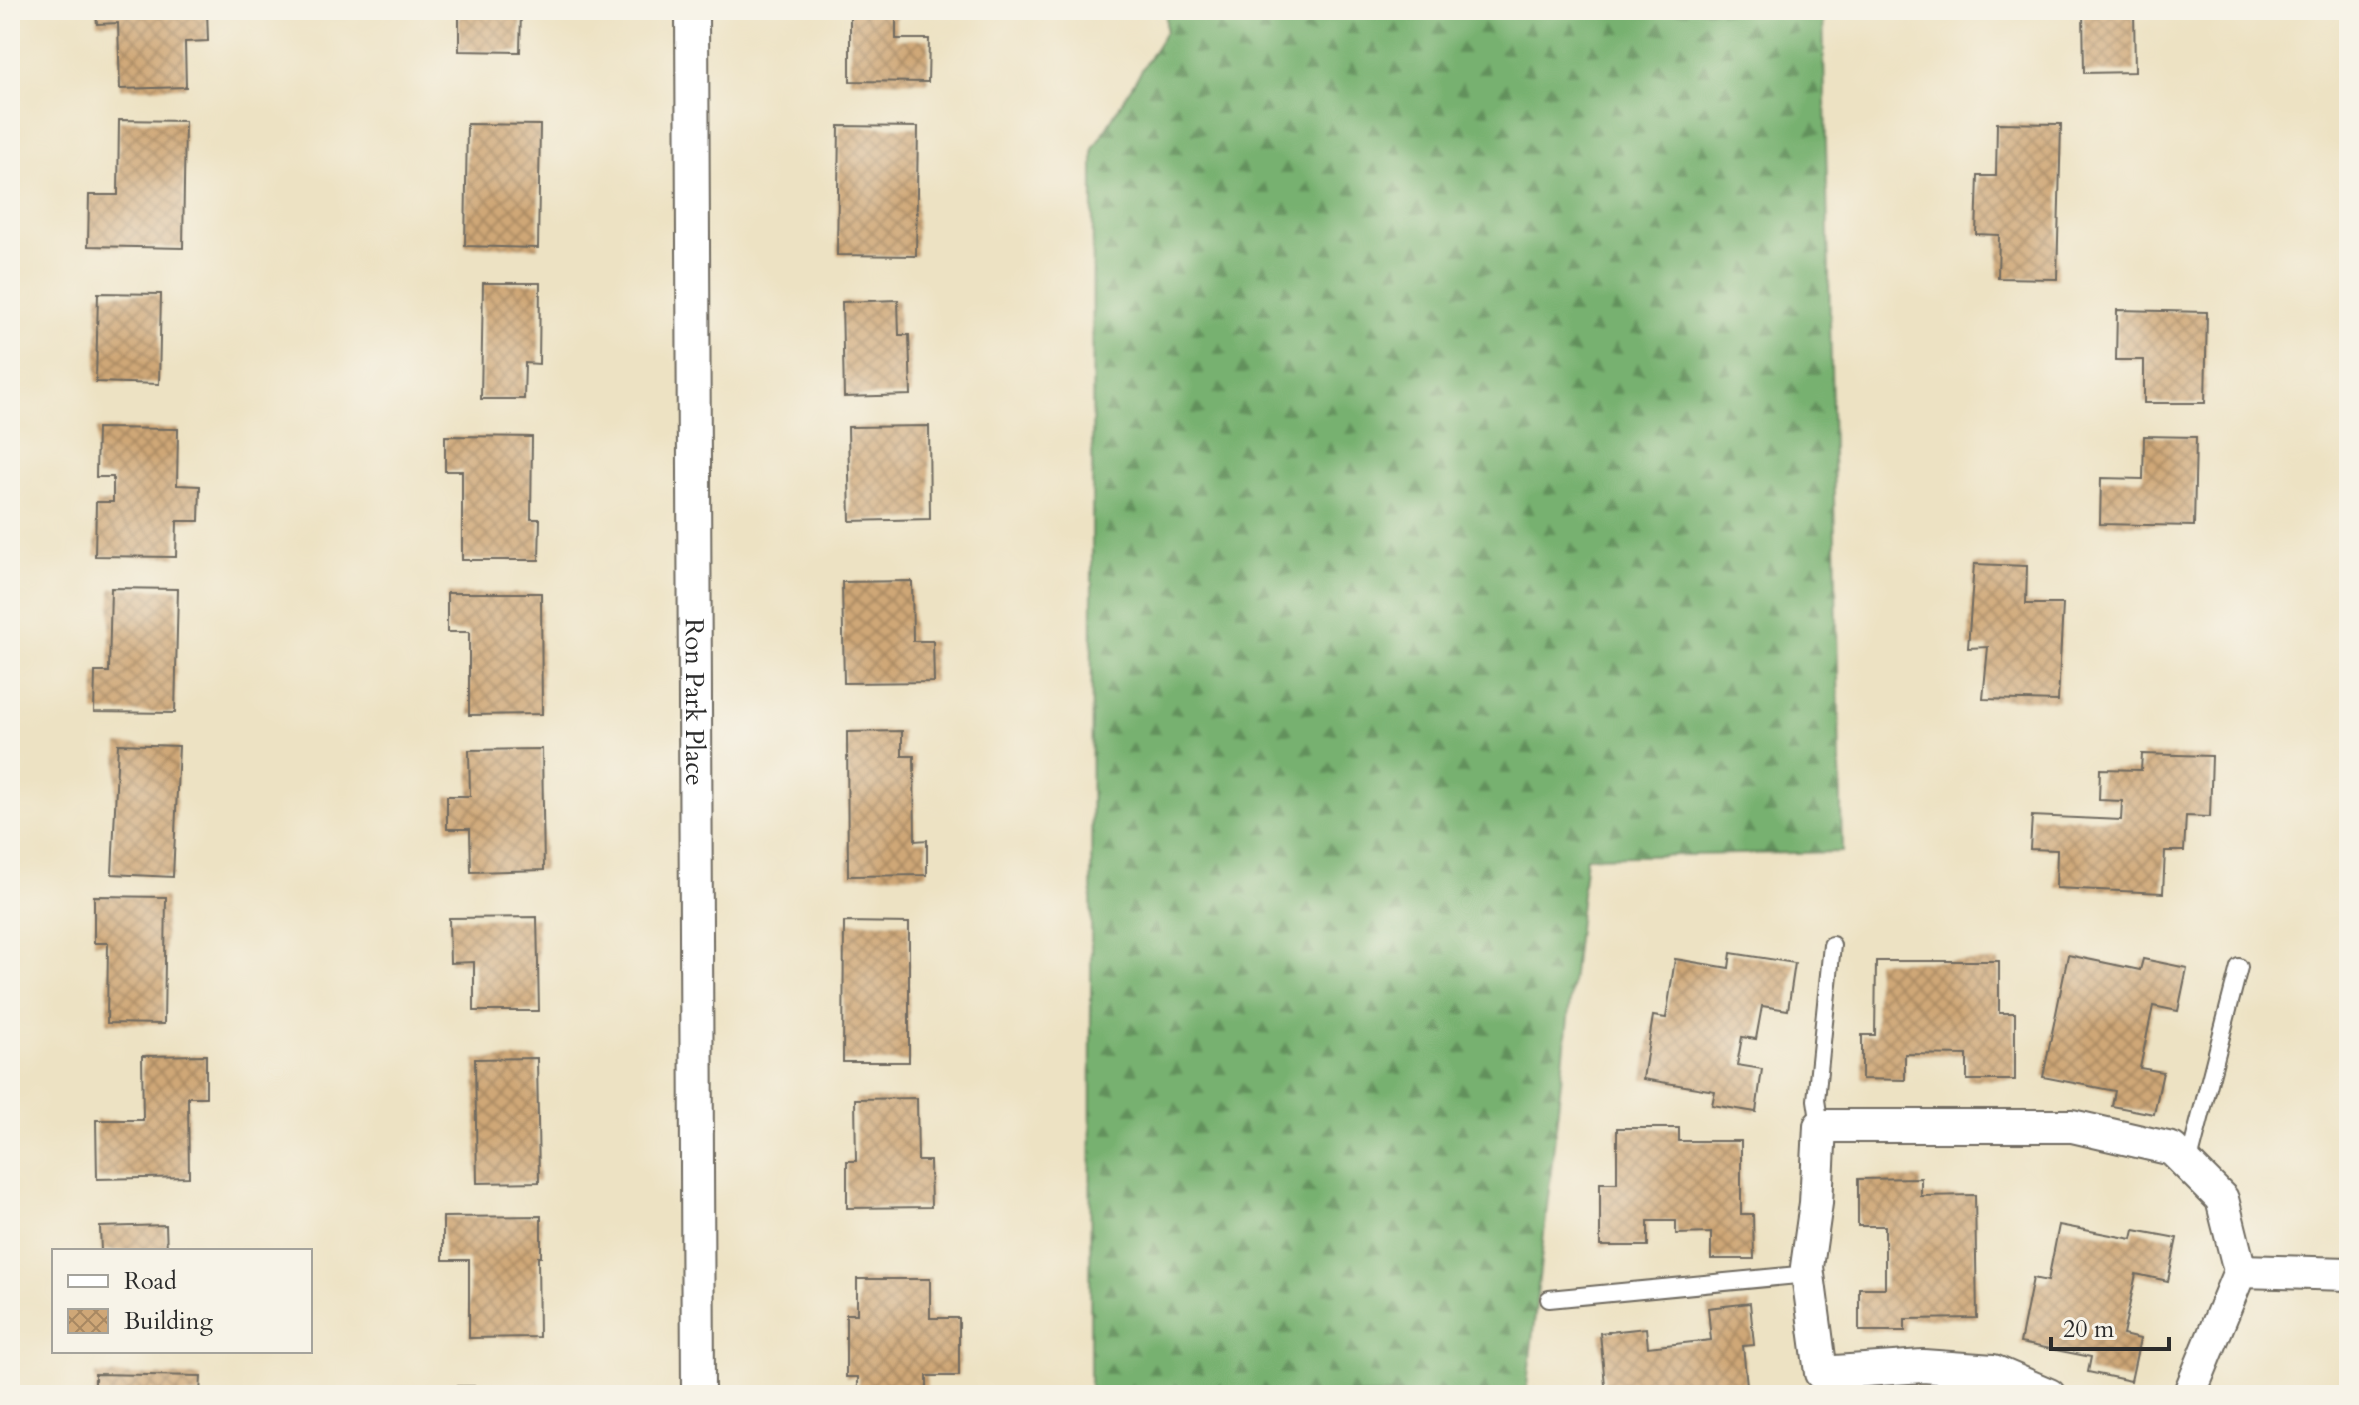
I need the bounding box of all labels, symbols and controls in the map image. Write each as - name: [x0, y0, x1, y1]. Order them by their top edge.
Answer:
- street label: Ron Park Place: [677, 618, 713, 786]
- legend: [52, 1249, 312, 1353]
- text: Road: [124, 1265, 177, 1298]
- scale bar: [2051, 1301, 2169, 1351]
- text: Building: [124, 1305, 214, 1338]
- text: 20 m: [2063, 1313, 2115, 1346]

